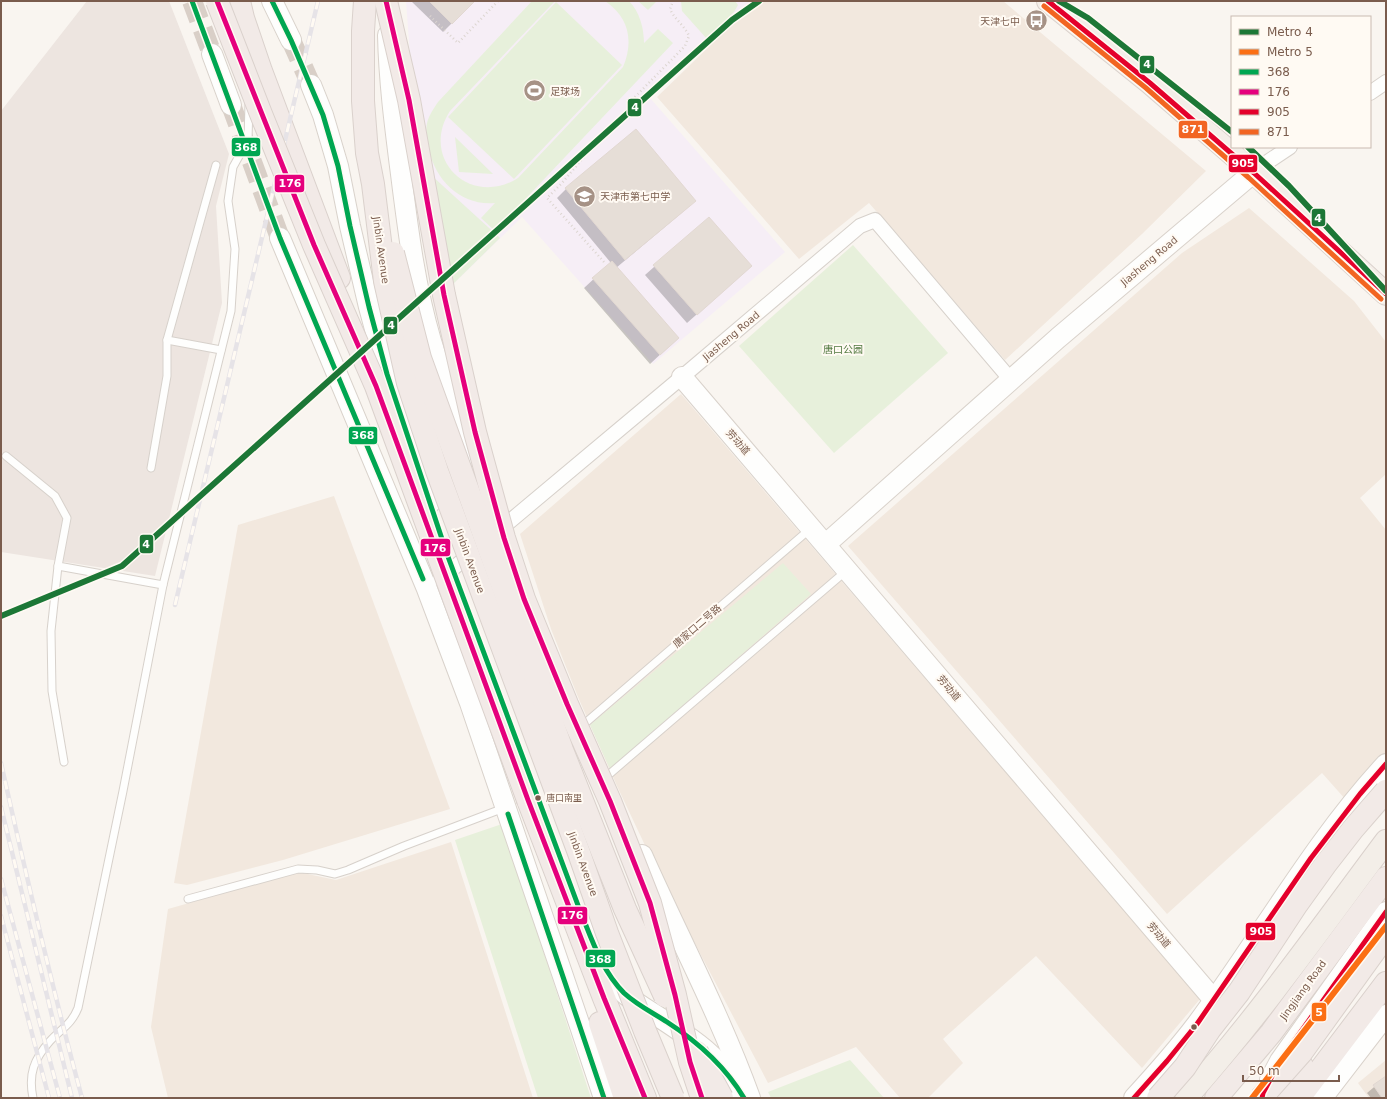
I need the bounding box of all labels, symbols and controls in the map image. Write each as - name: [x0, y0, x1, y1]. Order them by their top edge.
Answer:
- bus stop icon: 天津七中: [1023, 8, 1049, 34]
- place label: 天津七中: [980, 16, 1020, 27]
- legend: [1231, 16, 1371, 148]
- text: Metro 4: [1267, 25, 1313, 39]
- text: Metro 5: [1267, 45, 1313, 59]
- line badge: 4: [1139, 55, 1155, 74]
- text: 4: [1143, 58, 1151, 71]
- text: 368: [1267, 65, 1290, 79]
- sports icon: 足球场: [522, 78, 548, 104]
- text: 176: [1267, 85, 1290, 99]
- place label: 足球场: [550, 86, 580, 97]
- line badge: 4: [627, 98, 642, 117]
- text: 4: [631, 101, 639, 114]
- text: 905: [1267, 105, 1290, 119]
- line badge: 871: [1178, 120, 1208, 139]
- text: 871: [1182, 123, 1204, 136]
- text: 871: [1267, 125, 1290, 139]
- line badge: 368: [231, 137, 261, 157]
- text: 368: [235, 141, 257, 154]
- line badge: 905: [1228, 154, 1258, 173]
- text: 905: [1232, 157, 1254, 170]
- line badge: 176: [274, 174, 305, 193]
- text: 176: [279, 177, 302, 190]
- school or university icon: 天津市第七中学: [572, 183, 598, 209]
- place label: 天津市第七中学: [600, 191, 670, 202]
- line badge: 4: [1311, 208, 1326, 227]
- text: 4: [1314, 212, 1322, 225]
- street label: Jinbin Avenue: [371, 215, 391, 284]
- street label: Jiasheng Road: [1118, 234, 1180, 289]
- street label: Jiasheng Road: [700, 309, 762, 364]
- line badge: 4: [383, 316, 398, 335]
- text: 4: [387, 319, 395, 332]
- park label: 唐口公园: [823, 344, 863, 355]
- line badge: 368: [348, 426, 378, 445]
- street label: 劳动道: [724, 427, 752, 457]
- text: 368: [352, 429, 374, 442]
- street label: Jinbin Avenue: [453, 526, 487, 595]
- line badge: 4: [139, 534, 154, 554]
- text: 4: [142, 538, 150, 551]
- line badge: 176: [420, 538, 451, 557]
- text: 176: [424, 542, 447, 555]
- street label: 唐家口二号路: [671, 602, 723, 650]
- street label: 劳动道: [935, 673, 963, 703]
- marker: 唐口南里: [533, 793, 543, 803]
- place label: 唐口南里: [546, 793, 582, 803]
- street label: Jinbin Avenue: [566, 829, 600, 898]
- line badge: 176: [557, 906, 588, 925]
- text: 176: [561, 909, 584, 922]
- street label: 劳动道: [1145, 920, 1173, 950]
- line badge: 905: [1245, 922, 1276, 941]
- text: 905: [1250, 925, 1272, 938]
- line badge: 368: [585, 949, 616, 968]
- text: 368: [589, 953, 611, 966]
- street label: Jingjiang Road: [1277, 958, 1328, 1023]
- line badge: 5: [1311, 1002, 1327, 1022]
- text: 5: [1315, 1006, 1323, 1019]
- unlabelled marker: [1189, 1022, 1199, 1032]
- scale bar: [1243, 1057, 1339, 1083]
- text: 50 m: [1249, 1064, 1280, 1078]

